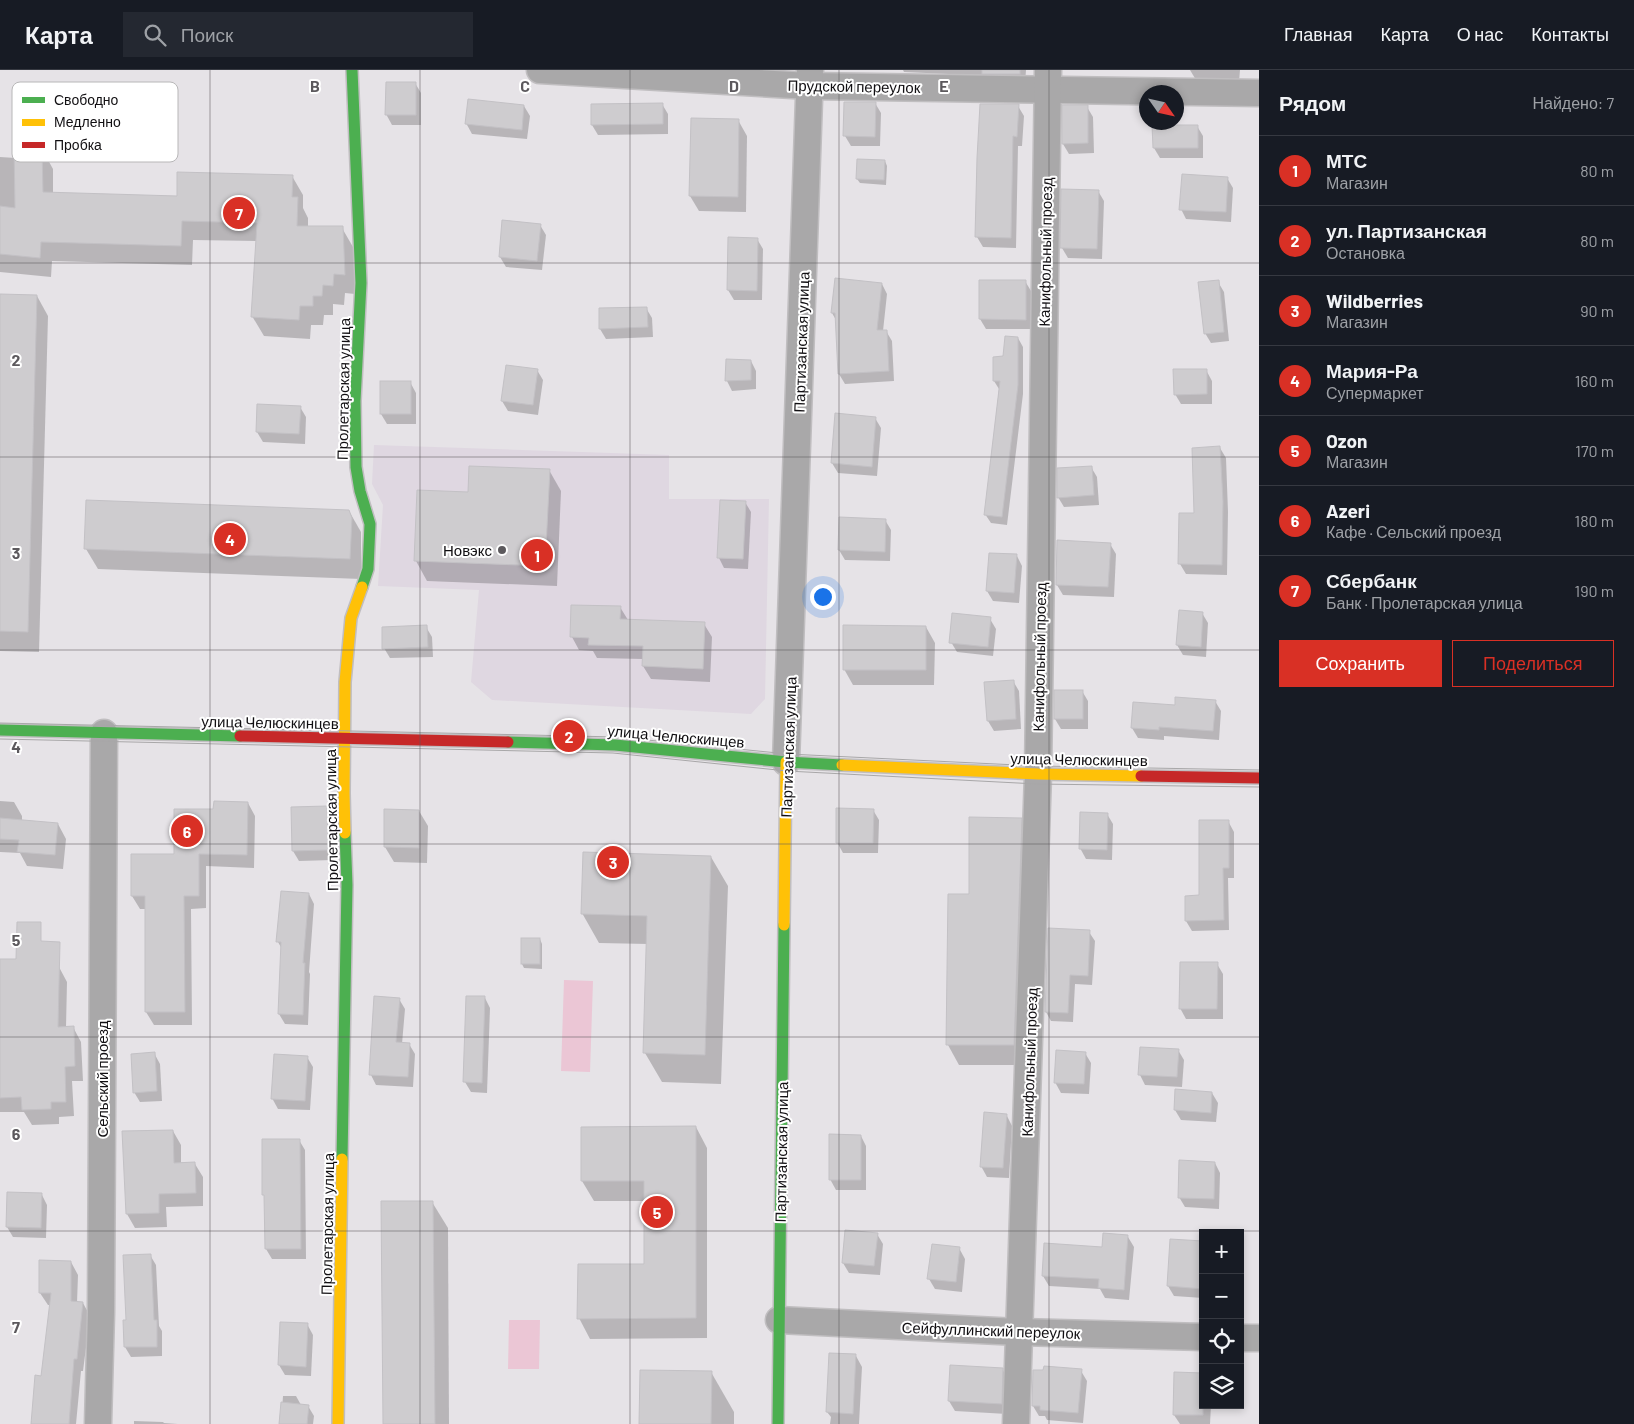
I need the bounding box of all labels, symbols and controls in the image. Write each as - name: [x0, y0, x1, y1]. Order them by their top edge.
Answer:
- search box: [123, 12, 473, 57]
- text: Карта: [25, 20, 93, 49]
- icon: search: [141, 21, 169, 49]
- text: Поиск: [181, 23, 233, 46]
- text: Главная: [1284, 23, 1353, 45]
- text: Карта: [1381, 23, 1429, 45]
- text: О нас: [1457, 23, 1503, 45]
- text: Контакты: [1531, 23, 1609, 45]
- text: B: [310, 76, 320, 95]
- text: C: [520, 76, 530, 95]
- text: D: [729, 76, 739, 95]
- street label: Прудской переулок: [788, 76, 921, 96]
- text: E: [939, 76, 949, 95]
- legend: [12, 82, 178, 162]
- north arrow: [1139, 85, 1184, 130]
- text: Рядом: [1279, 90, 1346, 115]
- text: Свободно: [54, 91, 119, 108]
- text: Найдено: 7: [1532, 93, 1614, 112]
- text: Медленно: [54, 113, 121, 130]
- text: Пробка: [54, 136, 102, 153]
- text: МТС: [1326, 149, 1367, 172]
- text: 1: [1292, 161, 1298, 180]
- text: 80 m: [1580, 161, 1614, 180]
- text: Магазин: [1326, 173, 1388, 192]
- street label: Канифольный проезд: [1035, 177, 1055, 327]
- pin: 7: [223, 194, 255, 232]
- text: ул. Партизанская: [1326, 219, 1487, 242]
- text: 2: [1291, 231, 1299, 250]
- text: 80 m: [1580, 231, 1614, 250]
- text: Остановка: [1326, 243, 1405, 262]
- street label: Партизанская улица: [790, 271, 812, 413]
- text: Wildberries: [1326, 289, 1423, 312]
- text: 3: [1291, 301, 1299, 320]
- text: 90 m: [1580, 301, 1614, 320]
- text: Магазин: [1326, 312, 1388, 331]
- street label: Пролетарская улица: [333, 317, 353, 460]
- text: 2: [12, 350, 21, 369]
- text: Мария-Ра: [1326, 359, 1418, 382]
- text: 4: [1290, 371, 1300, 390]
- text: 160 m: [1575, 371, 1614, 390]
- text: Супермаркет: [1326, 383, 1424, 402]
- text: Ozon: [1326, 429, 1368, 452]
- text: 5: [1291, 441, 1299, 460]
- text: 170 m: [1575, 441, 1614, 460]
- text: Магазин: [1326, 452, 1388, 471]
- text: Azeri: [1326, 499, 1370, 522]
- text: 6: [1291, 511, 1299, 530]
- text: 180 m: [1575, 511, 1614, 530]
- pin: 4: [214, 520, 246, 558]
- text: Кафе · Сельский проезд: [1326, 522, 1501, 541]
- pin: 1: [521, 536, 553, 574]
- place label: Новэкс: [443, 541, 492, 559]
- text: 3: [12, 543, 20, 562]
- marker: Новэкс: [496, 544, 508, 556]
- text: Сбербанк: [1326, 569, 1417, 592]
- text: 7: [1291, 581, 1299, 600]
- text: 190 m: [1575, 581, 1614, 600]
- street label: Канифольный проезд: [1029, 582, 1049, 732]
- your location: [810, 584, 836, 610]
- text: Банк · Пролетарская улица: [1326, 593, 1523, 612]
- button: Сохранить: [1279, 640, 1442, 687]
- button: Поделиться: [1452, 640, 1614, 687]
- street label: Партизанская улица: [777, 676, 799, 818]
- street label: улица Челюскинцев: [201, 712, 339, 732]
- pin: 2: [553, 717, 585, 755]
- street label: улица Челюскинцев: [607, 721, 745, 751]
- text: 4: [11, 737, 21, 756]
- street label: Пролетарская улица: [321, 748, 341, 891]
- street label: улица Челюскинцев: [1010, 749, 1148, 769]
- pin: 6: [171, 812, 203, 850]
- pin: 3: [597, 843, 629, 881]
- text: 5: [12, 930, 21, 949]
- street label: Канифольный проезд: [1017, 987, 1041, 1137]
- street label: Сельский проезд: [93, 1020, 111, 1138]
- street label: Партизанская улица: [771, 1081, 791, 1223]
- text: 6: [12, 1124, 21, 1143]
- street label: Пролетарская улица: [317, 1152, 337, 1295]
- pin: 5: [641, 1193, 673, 1231]
- map controls: [1199, 1229, 1244, 1409]
- button: +: [1199, 1229, 1244, 1274]
- button: −: [1199, 1274, 1244, 1319]
- text: 7: [12, 1317, 20, 1336]
- street label: Сейфуллинский переулок: [901, 1318, 1081, 1342]
- button: locate: [1199, 1319, 1244, 1364]
- button: layers: [1199, 1364, 1244, 1409]

